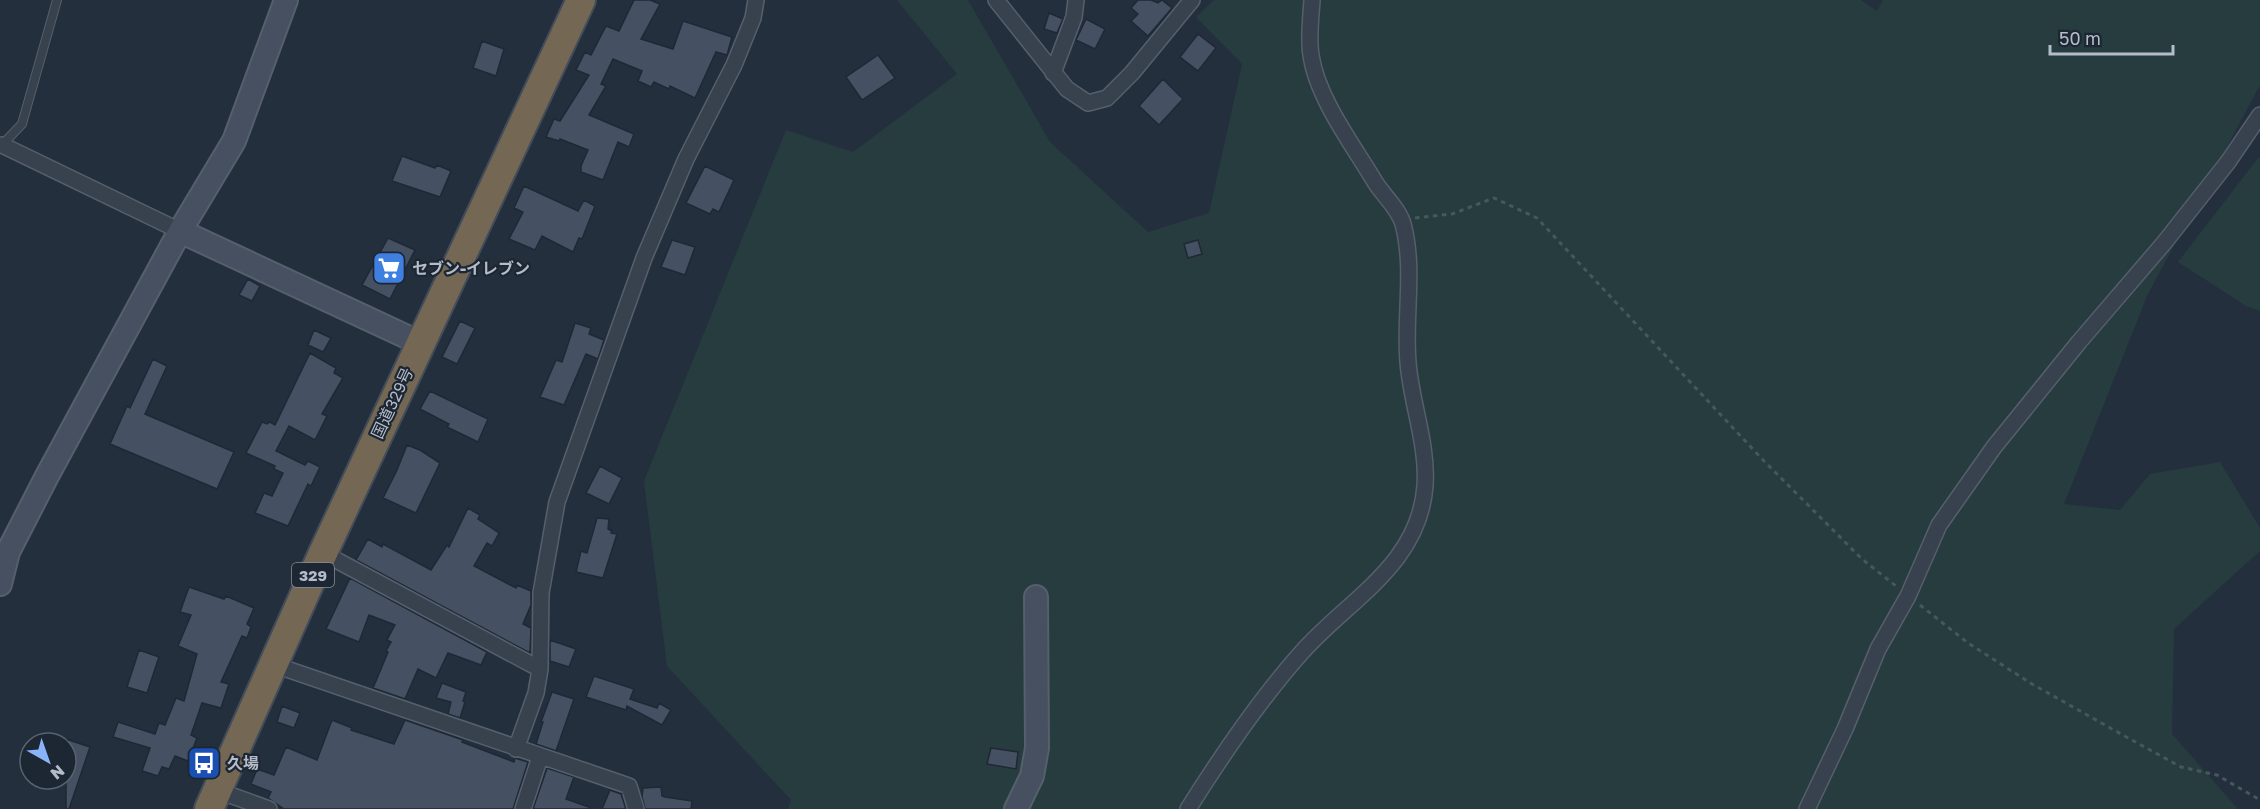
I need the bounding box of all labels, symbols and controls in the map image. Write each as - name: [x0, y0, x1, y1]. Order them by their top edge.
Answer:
- scale bar: [2050, 18, 2173, 56]
- text: 50 m: [2059, 27, 2101, 49]
- supermarket icon: セブン-イレブン: [371, 250, 407, 286]
- place label: セブン-イレブン: [412, 258, 530, 278]
- street label: 国道329号: [367, 364, 417, 442]
- road number: 329: [292, 563, 334, 587]
- north arrow: [18, 731, 78, 791]
- bus stop icon: 久場: [186, 745, 222, 781]
- place label: 久場: [227, 753, 259, 773]
- text: N: [47, 761, 69, 784]

